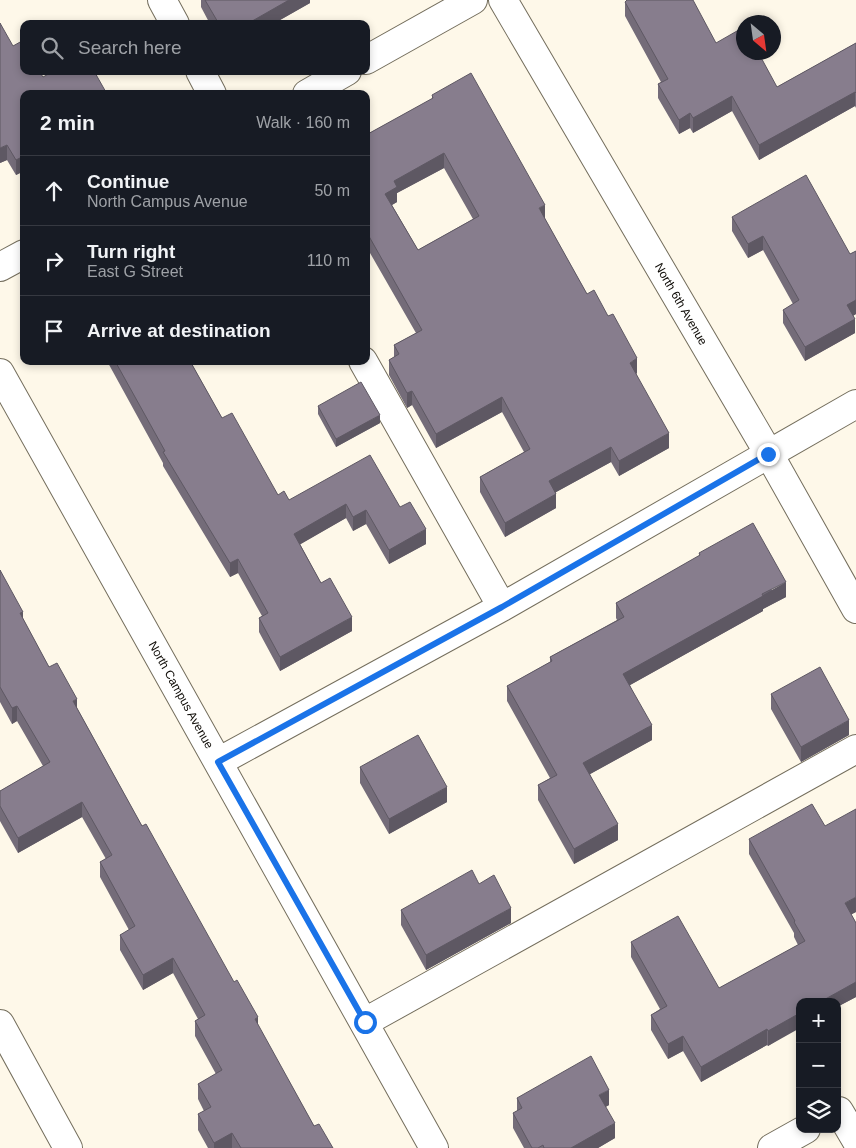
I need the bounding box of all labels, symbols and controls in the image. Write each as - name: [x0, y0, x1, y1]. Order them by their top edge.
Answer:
- north arrow: [736, 15, 781, 60]
- search box: [20, 20, 370, 75]
- icon: search: [38, 34, 66, 62]
- text: Search here: [78, 37, 182, 58]
- text: 2 min: [40, 111, 95, 134]
- text: Walk · 160 m: [256, 114, 350, 131]
- text: Continue: [87, 171, 169, 192]
- icon: ahead: [40, 177, 68, 205]
- text: 50 m: [314, 182, 350, 199]
- text: North Campus Avenue: [87, 193, 248, 210]
- text: Turn right: [87, 241, 175, 262]
- icon: right: [40, 247, 68, 275]
- text: 110 m: [307, 252, 350, 269]
- street label: North 6th Avenue: [652, 260, 710, 348]
- text: East G Street: [87, 263, 183, 280]
- icon: arrive: [40, 317, 68, 345]
- text: Arrive at destination: [87, 320, 271, 341]
- route end: [757, 443, 780, 466]
- street label: North Campus Avenue: [146, 639, 216, 751]
- map controls: [796, 998, 841, 1133]
- button: +: [796, 998, 841, 1043]
- route start: [354, 1011, 377, 1034]
- button: −: [796, 1043, 841, 1088]
- button: layers: [796, 1088, 841, 1133]

